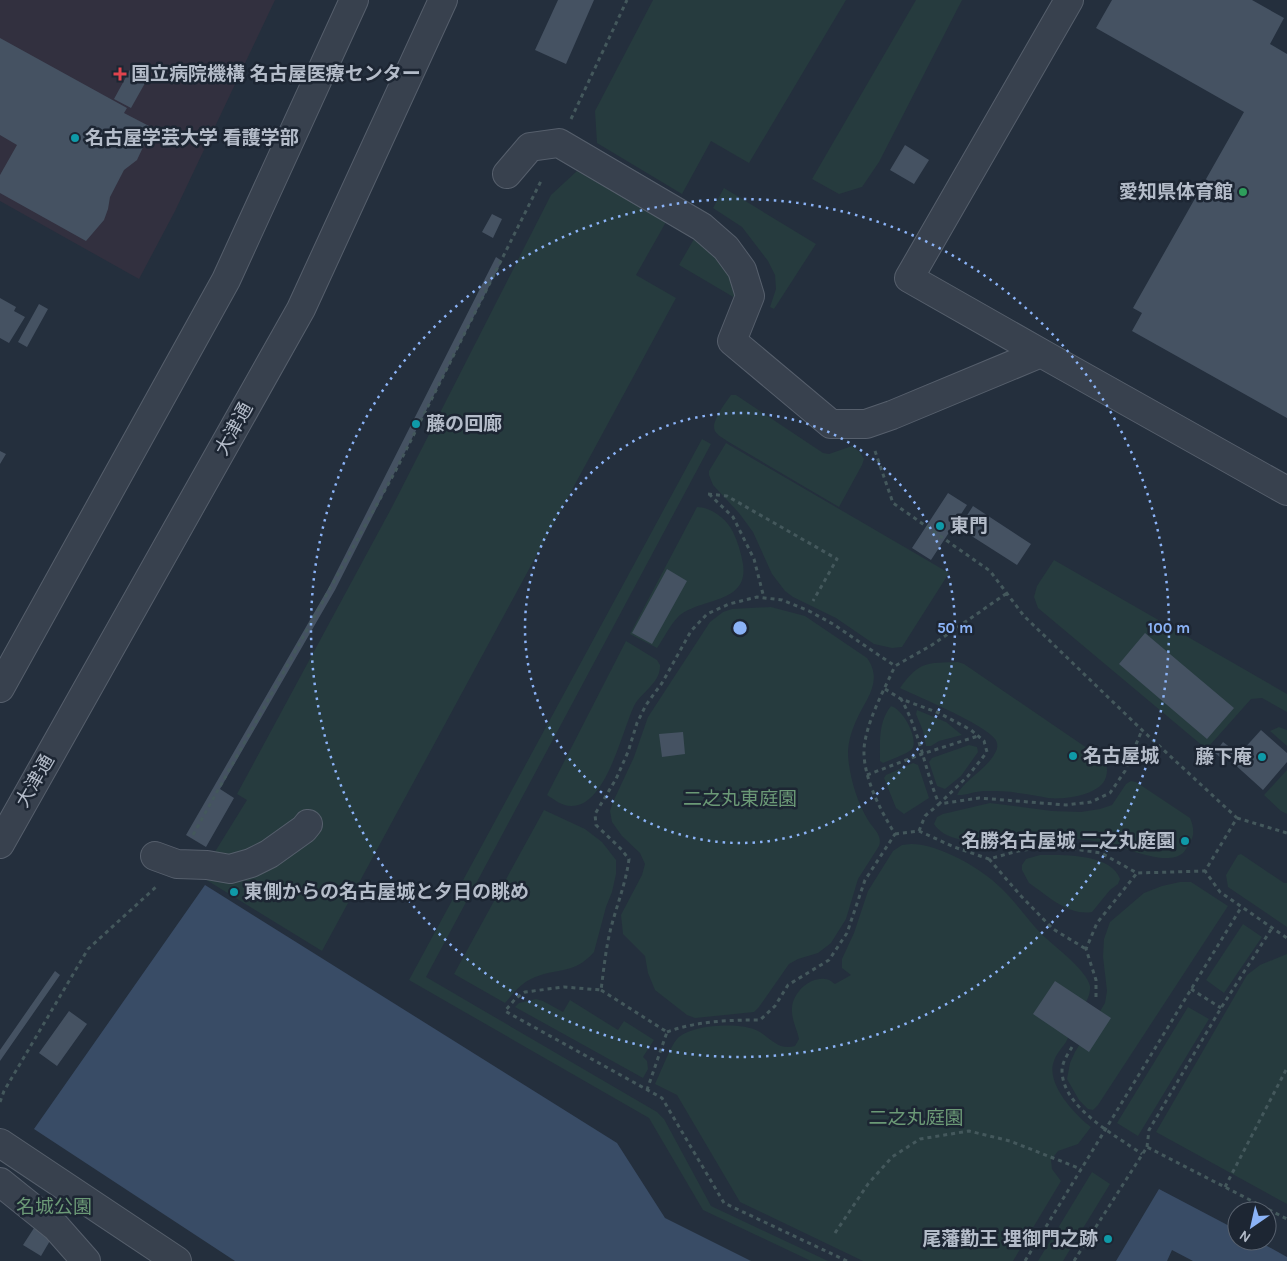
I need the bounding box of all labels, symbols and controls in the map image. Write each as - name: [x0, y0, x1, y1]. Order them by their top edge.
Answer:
- place label: 国立病院機構 名古屋医療センター: [131, 63, 421, 85]
- marker: 国立病院機構 名古屋医療センター: [113, 67, 127, 81]
- place label: 名古屋学芸大学 看護学部: [85, 127, 299, 149]
- marker: 名古屋学芸大学 看護学部: [69, 132, 81, 144]
- place label: 愛知県体育館: [1119, 181, 1233, 203]
- marker: 愛知県体育館: [1237, 186, 1249, 198]
- street label: 大津通: [211, 399, 257, 459]
- place label: 藤の回廊: [426, 413, 502, 435]
- marker: 藤の回廊: [410, 418, 422, 430]
- place label: 東門: [950, 515, 988, 537]
- marker: 東門: [934, 520, 946, 532]
- centre of rings: [731, 619, 749, 637]
- text: 50 m: [937, 619, 973, 637]
- text: 100 m: [1148, 619, 1190, 637]
- place label: 名古屋城: [1083, 745, 1159, 767]
- place label: 藤下庵: [1195, 746, 1252, 768]
- marker: 名古屋城: [1067, 750, 1079, 762]
- street label: 大津通: [11, 751, 59, 811]
- marker: 藤下庵: [1256, 751, 1268, 763]
- park label: 二之丸東庭園: [683, 788, 797, 810]
- place label: 名勝名古屋城 二之丸庭園: [961, 830, 1175, 852]
- marker: 名勝名古屋城 二之丸庭園: [1179, 835, 1191, 847]
- place label: 東側からの名古屋城と夕日の眺め: [244, 881, 529, 903]
- marker: 東側からの名古屋城と夕日の眺め: [228, 886, 240, 898]
- park label: 二之丸庭園: [868, 1107, 964, 1129]
- park label: 名城公園: [16, 1196, 92, 1218]
- north arrow: [1227, 1201, 1277, 1251]
- text: N: [1236, 1227, 1254, 1246]
- place label: 尾藩勤王 埋御門之跡: [922, 1228, 1098, 1250]
- marker: 尾藩勤王 埋御門之跡: [1102, 1233, 1114, 1245]

